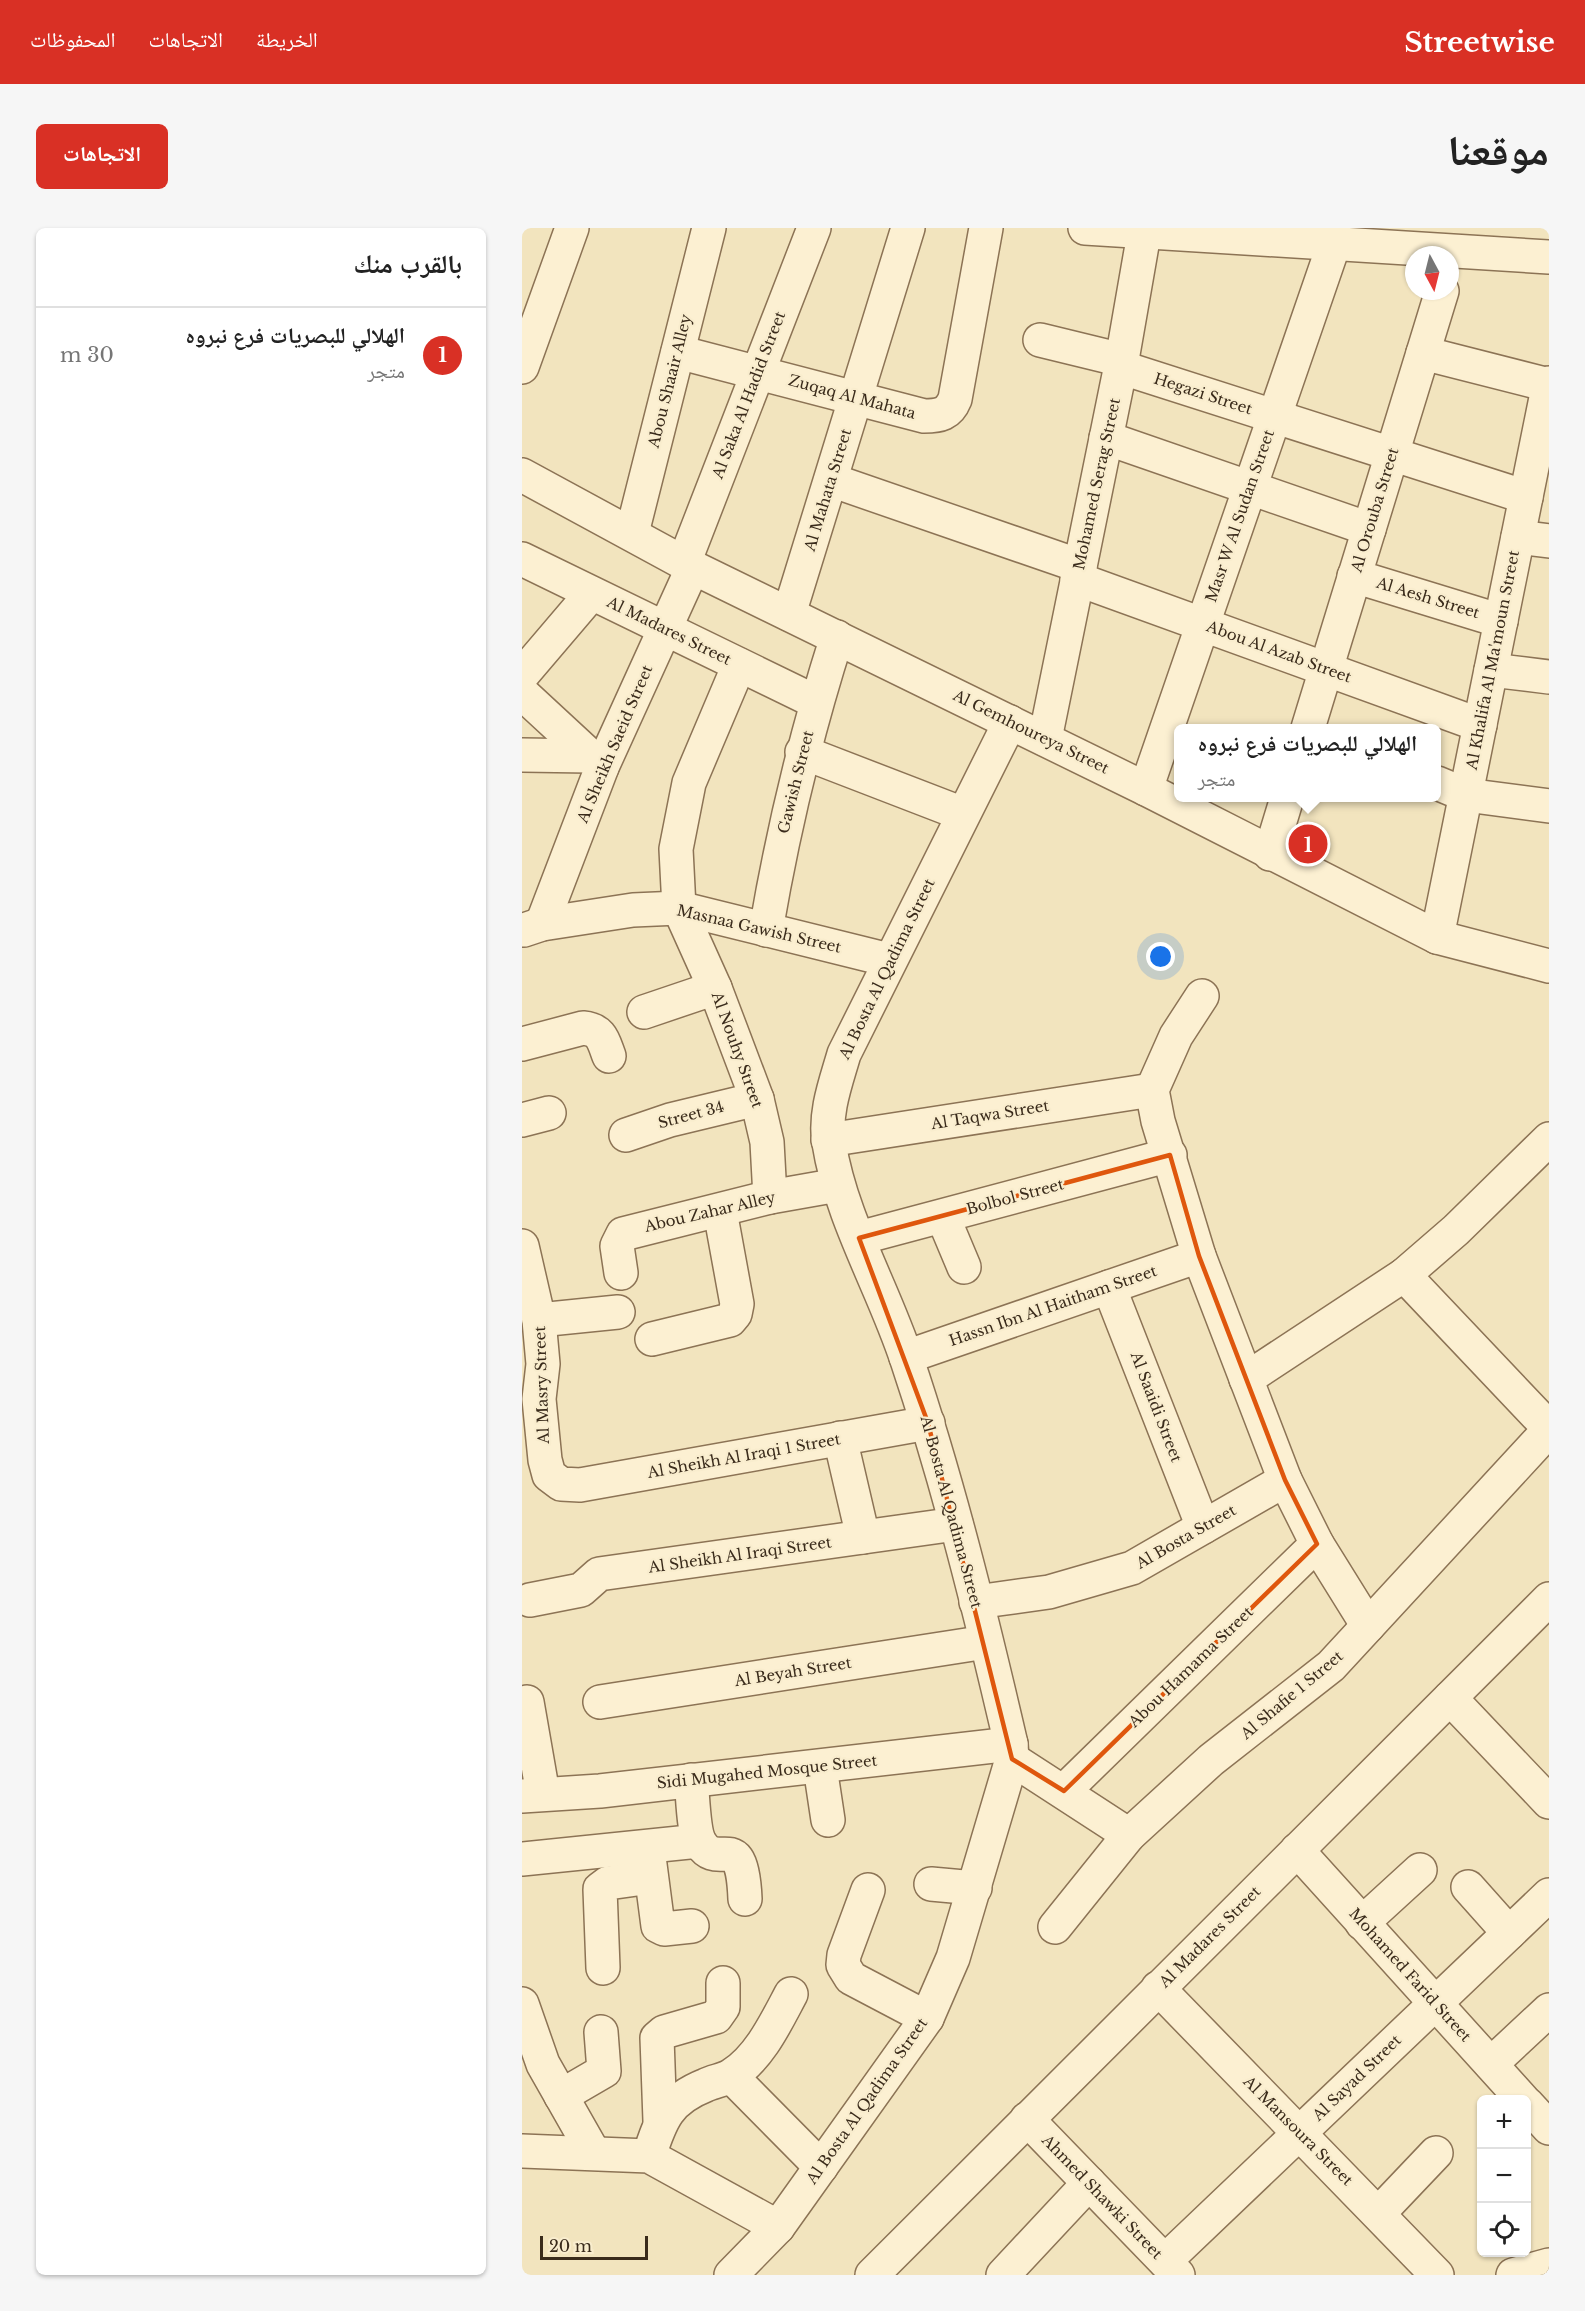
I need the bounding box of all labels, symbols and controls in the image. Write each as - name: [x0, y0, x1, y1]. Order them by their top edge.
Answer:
- text: Streetwise: [1404, 25, 1555, 60]
- text: المحفوظات: [30, 27, 115, 53]
- text: الاتجاهات: [148, 27, 223, 53]
- text: الخريطة: [256, 27, 318, 53]
- button: الاتجاهات: [36, 124, 168, 189]
- text: موقعنا: [1448, 124, 1549, 176]
- north arrow: [1405, 246, 1459, 300]
- text: بالقرب منك: [354, 248, 462, 280]
- street label: Al Saka Al Hadid Street: [707, 308, 789, 482]
- street label: Abou Shaair Alley: [643, 312, 695, 451]
- text: الهلالي للبصريات فرع نبروه: [186, 322, 405, 349]
- text: 30 m: [60, 343, 114, 367]
- text: 1: [438, 343, 447, 367]
- text: متجر: [367, 359, 405, 383]
- street label: Hegazi Street: [1152, 369, 1255, 418]
- street label: Zuqaq Al Mahata: [786, 370, 919, 423]
- street label: Mohamed Serag Street: [1069, 396, 1124, 572]
- street label: Al Mahata Street: [800, 426, 855, 554]
- street label: Masr W Al Sudan Street: [1201, 427, 1278, 605]
- street label: Al Orouba Street: [1346, 445, 1403, 575]
- street label: Al Khalifa Al Ma'moun Street: [1462, 548, 1523, 772]
- street label: Al Aesh Street: [1373, 573, 1482, 622]
- street label: Al Madares Street: [603, 592, 735, 669]
- street label: Abou Al Azab Street: [1203, 616, 1354, 687]
- street label: Al Sheikh Saeid Street: [572, 662, 657, 826]
- street label: Al Gemhoureya Street: [949, 685, 1113, 778]
- popup: [1174, 724, 1441, 802]
- street label: Gawish Street: [774, 728, 818, 835]
- text: الهلالي للبصريات فرع نبروه: [1198, 730, 1417, 757]
- text: متجر: [1198, 767, 1235, 791]
- pin: 1: [1288, 822, 1328, 866]
- street label: Al Bosta Al Qadima Street: [834, 875, 939, 1063]
- street label: Masnaa Gawish Street: [675, 900, 843, 957]
- your location: [1146, 942, 1175, 971]
- street label: Al Nouhy Street: [707, 988, 767, 1111]
- street label: Al Taqwa Street: [929, 1096, 1051, 1133]
- street label: Street 34: [656, 1097, 726, 1132]
- street label: Bolbol Street: [964, 1174, 1066, 1219]
- street label: Abou Zahar Alley: [642, 1187, 778, 1236]
- street label: Hassn Ibn Al Haitham Street: [946, 1261, 1159, 1350]
- street label: Al Masry Street: [530, 1325, 553, 1445]
- street label: Al Saaidi Street: [1126, 1348, 1186, 1465]
- street label: Al Bosta Al Qadima Street: [916, 1413, 986, 1611]
- street label: Al Sheikh Al Iraqi 1 Street: [645, 1429, 842, 1482]
- street label: Al Bosta Street: [1132, 1500, 1239, 1573]
- street label: Al Sheikh Al Iraqi Street: [646, 1532, 833, 1577]
- street label: Abou Hamama Street: [1124, 1602, 1257, 1732]
- street label: Al Shafie 1 Street: [1236, 1646, 1347, 1744]
- street label: Al Beyah Street: [732, 1653, 853, 1690]
- street label: Sidi Mugahed Mosque Street: [656, 1750, 878, 1793]
- street label: Al Madares Street: [1154, 1882, 1265, 1992]
- street label: Mohamed Farid Street: [1345, 1904, 1476, 2046]
- street label: Al Bosta Al Qadima Street: [801, 2014, 931, 2188]
- street label: Al Sayad Street: [1308, 2030, 1405, 2125]
- street label: Al Mansoura Street: [1239, 2071, 1357, 2190]
- map controls: [1477, 2095, 1531, 2257]
- button: +: [1477, 2095, 1531, 2149]
- street label: Ahmed Shawki Street: [1037, 2130, 1167, 2263]
- button: −: [1477, 2149, 1531, 2203]
- button: locate: [1477, 2203, 1531, 2257]
- scale bar: [540, 2233, 648, 2260]
- text: 20 m: [549, 2236, 592, 2256]

